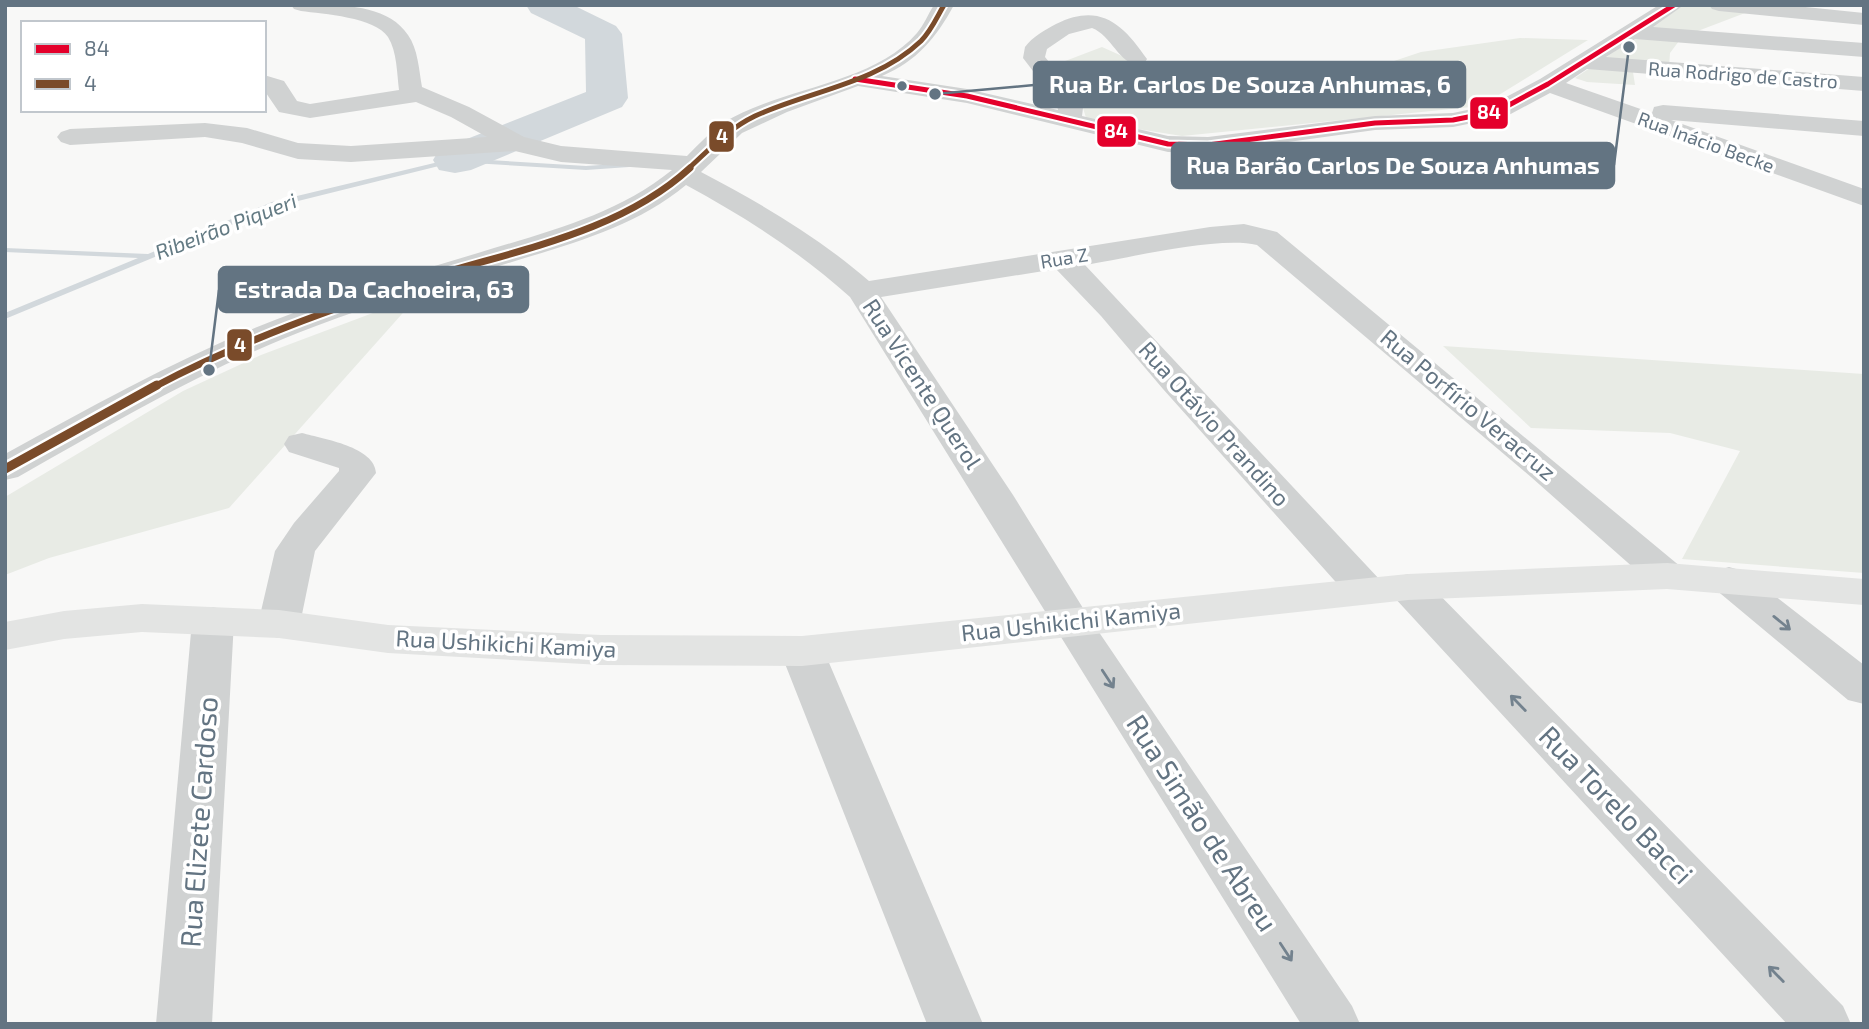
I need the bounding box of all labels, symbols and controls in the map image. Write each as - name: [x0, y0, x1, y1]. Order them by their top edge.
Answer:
- legend: [21, 21, 266, 112]
- text: 84: [84, 35, 110, 60]
- street label: Rua Rodrigo de Castro: [1647, 56, 1839, 93]
- callout: Rua Br. Carlos De Souza Anhumas, 6: [1034, 62, 1465, 107]
- text: Rua Br. Carlos De Souza Anhumas, 6: [1049, 69, 1451, 98]
- text: 4: [84, 70, 97, 95]
- unlabelled marker: [895, 79, 909, 93]
- line badge: 84: [1469, 96, 1509, 130]
- text: 84: [1477, 100, 1501, 123]
- street label: Rua Inácio Becke: [1635, 106, 1778, 177]
- line badge: 84: [1096, 115, 1137, 148]
- text: 84: [1104, 119, 1128, 142]
- line badge: 4: [708, 120, 735, 153]
- text: 4: [716, 124, 728, 147]
- callout: Rua Barão Carlos De Souza Anhumas: [1172, 143, 1614, 188]
- text: Rua Barão Carlos De Souza Anhumas: [1186, 150, 1600, 179]
- water label: Ribeirão Piqueri: [151, 187, 300, 264]
- street label: Rua Z: [1038, 242, 1089, 273]
- callout: Estrada Da Cachoeira, 63: [219, 267, 528, 312]
- text: Estrada Da Cachoeira, 63: [234, 274, 514, 303]
- street label: Rua Vicente Querol: [857, 293, 988, 474]
- street label: Rua Porfírio Veracruz: [1375, 323, 1562, 486]
- line badge: 4: [226, 328, 253, 362]
- text: 4: [234, 333, 246, 356]
- street label: Rua Otávio Prandino: [1133, 335, 1296, 511]
- street label: Rua Ushikichi Kamiya: [960, 596, 1182, 646]
- one-way arrow: [1772, 615, 1790, 630]
- street label: Rua Ushikichi Kamiya: [395, 623, 617, 663]
- one-way arrow: [1101, 669, 1116, 688]
- street label: Rua Elizete Cardoso: [172, 695, 224, 949]
- one-way arrow: [1510, 695, 1527, 712]
- street label: Rua Simão de Abreu: [1120, 708, 1286, 937]
- street label: Rua Torelo Bacci: [1533, 718, 1701, 890]
- one-way arrow: [1279, 942, 1293, 961]
- one-way arrow: [1768, 966, 1785, 983]

